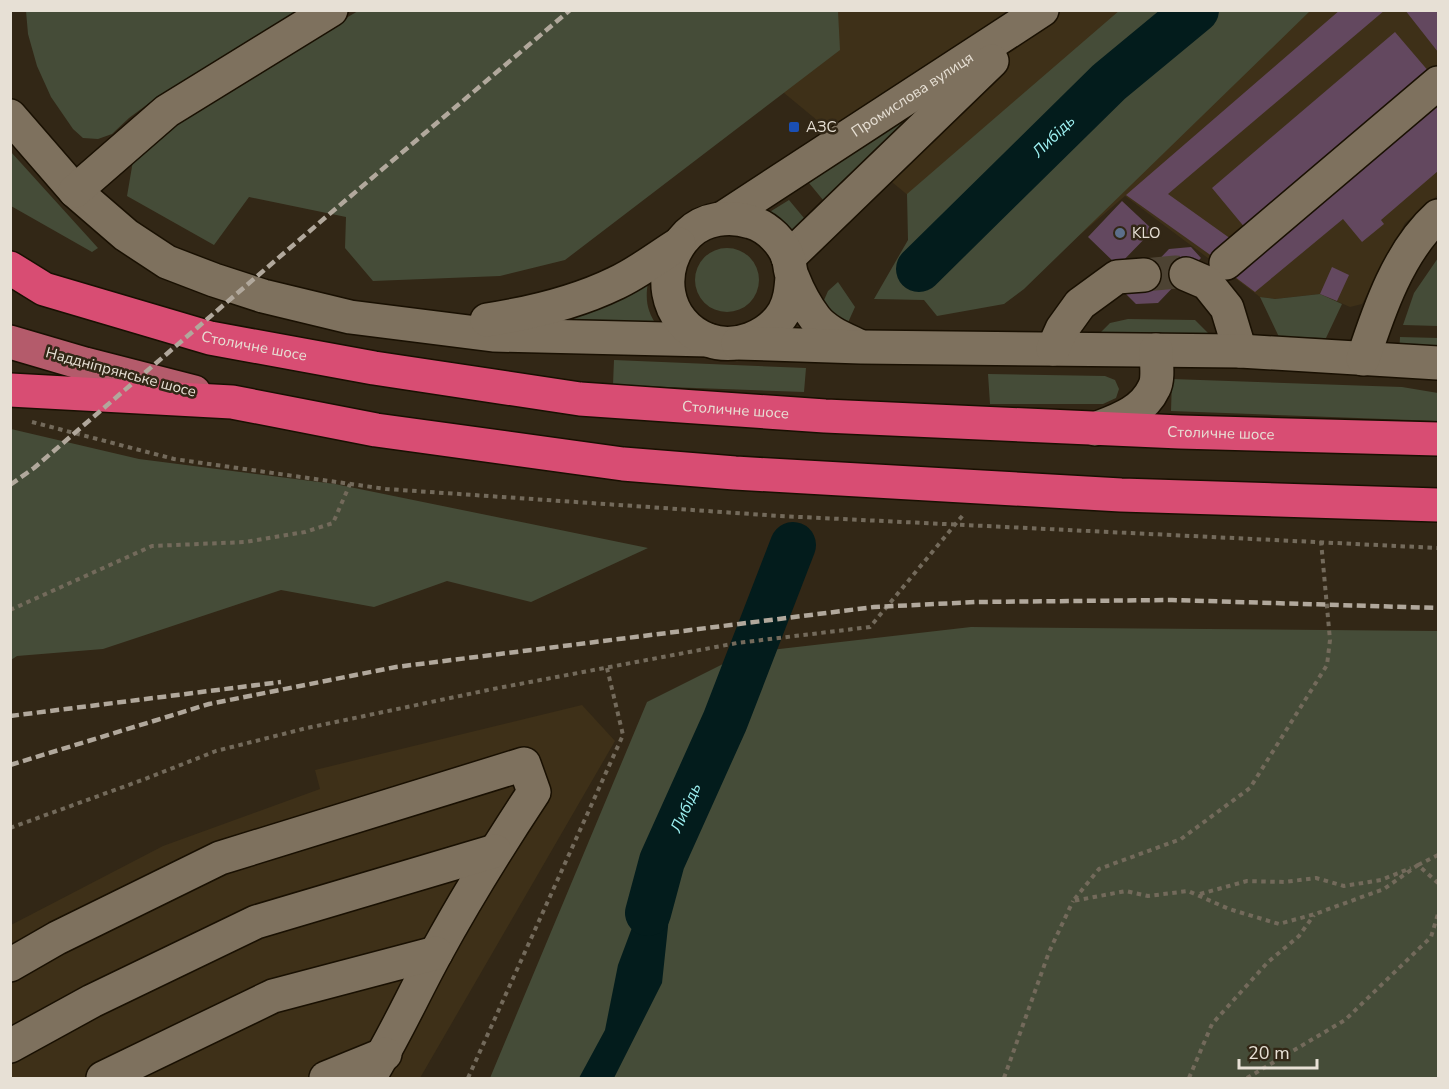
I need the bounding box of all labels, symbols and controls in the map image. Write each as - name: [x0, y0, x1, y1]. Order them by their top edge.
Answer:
- street label: Промислова вулиця: [847, 47, 977, 142]
- water label: Либідь: [1027, 110, 1080, 163]
- place label: АЗС: [806, 117, 837, 137]
- marker: АЗС: [787, 120, 801, 134]
- place label: KLO: [1132, 223, 1160, 243]
- marker: KLO: [1113, 226, 1127, 240]
- street label: Столичне шосе: [199, 326, 309, 366]
- street label: Наддніпрянське шосе: [44, 342, 198, 402]
- street label: Столичне шосе: [681, 396, 790, 423]
- street label: Столичне шосе: [1167, 421, 1275, 445]
- water label: Либідь: [665, 780, 707, 837]
- scale bar: [1239, 1032, 1317, 1070]
- text: 20 m: [1248, 1041, 1290, 1065]

